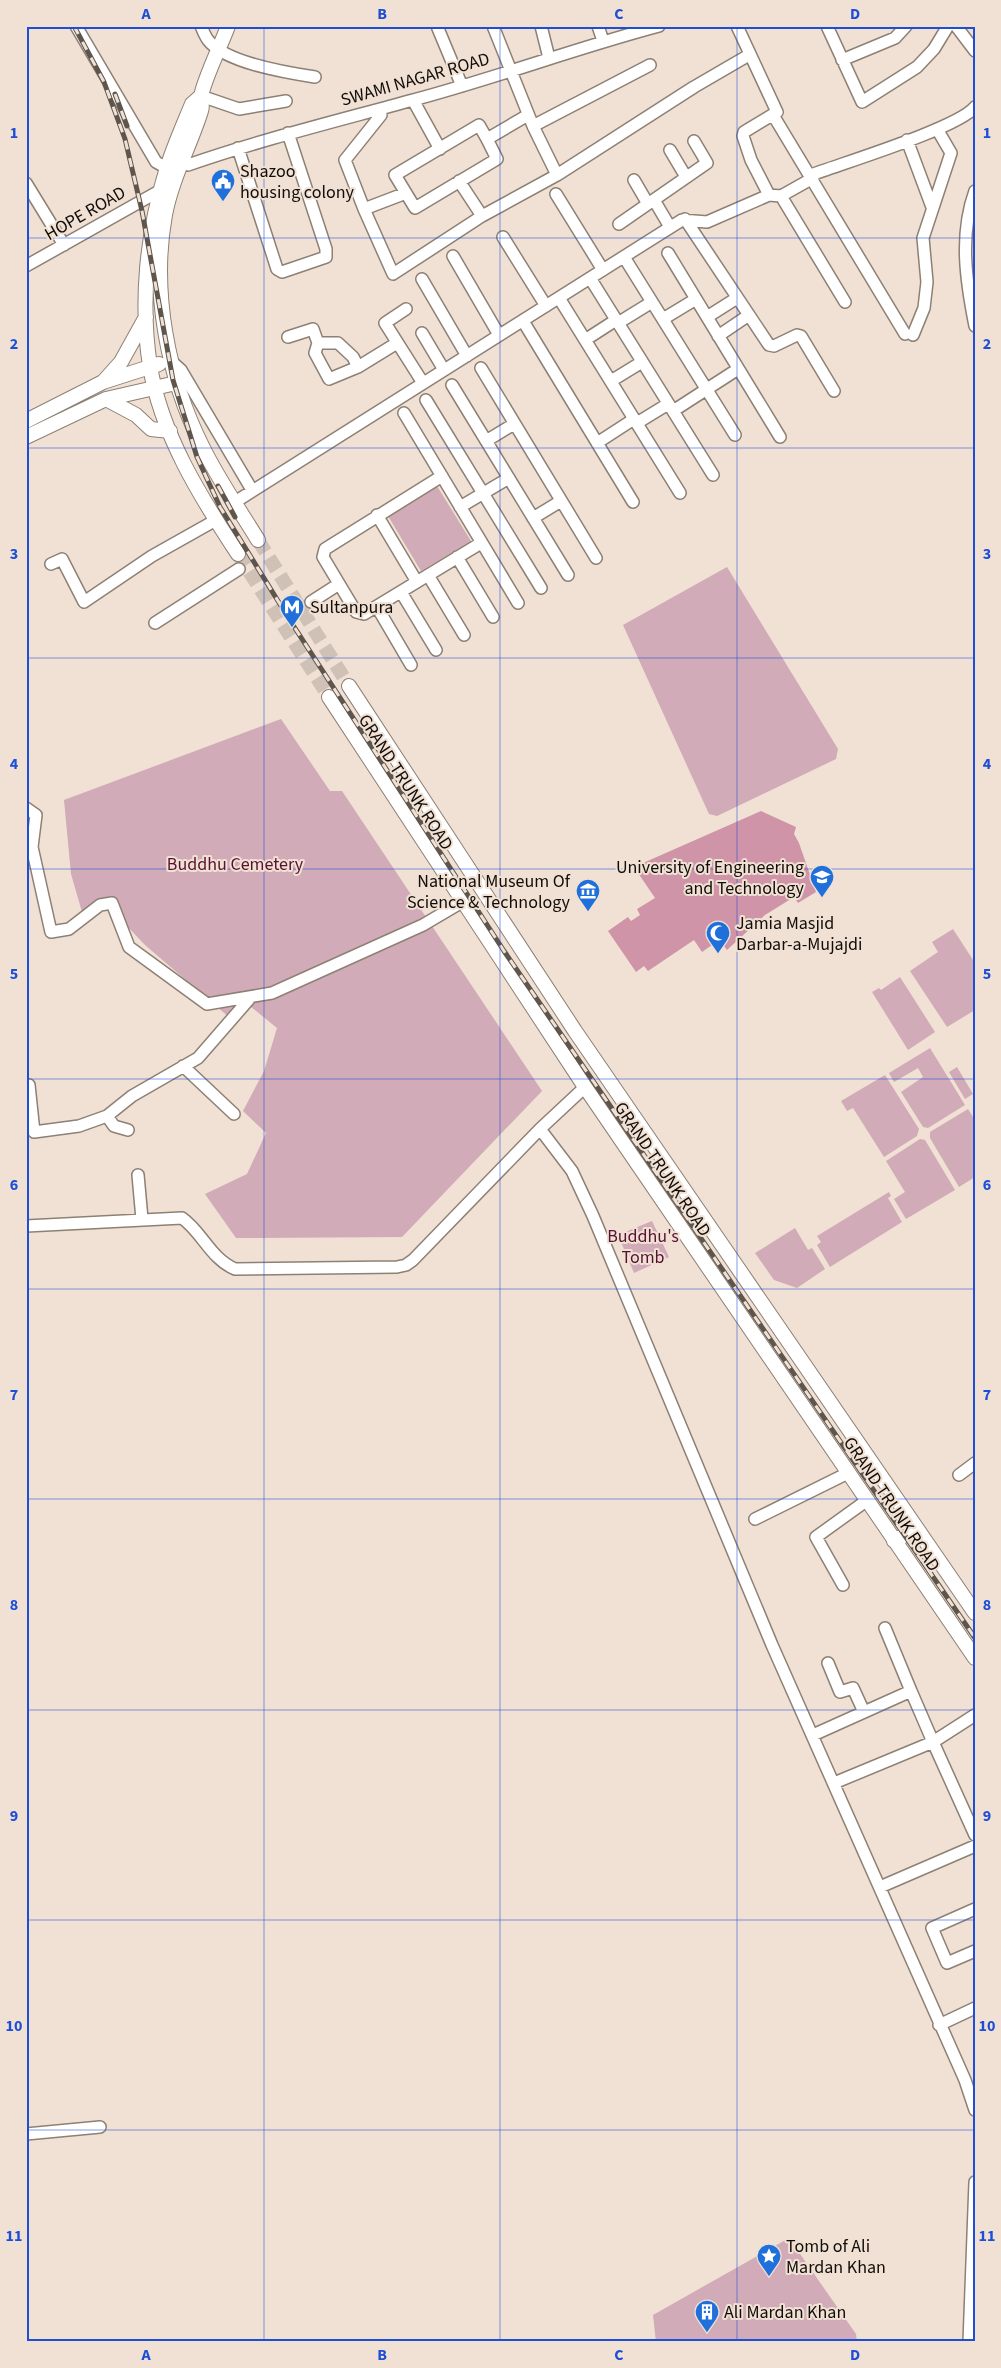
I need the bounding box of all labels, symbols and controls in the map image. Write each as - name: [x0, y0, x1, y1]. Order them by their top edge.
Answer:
- text: A: [140, 3, 151, 25]
- text: B: [377, 3, 387, 25]
- text: C: [614, 3, 624, 25]
- text: D: [850, 3, 860, 25]
- street label: SWAMI NAGAR ROAD: [338, 46, 492, 113]
- text: 1: [10, 122, 18, 144]
- text: 1: [983, 122, 991, 144]
- place label: Shazoo housing colony: [240, 159, 355, 205]
- public building icon: Shazoo housing colony: [210, 168, 236, 202]
- street label: HOPE ROAD: [40, 180, 130, 247]
- text: 2: [10, 333, 18, 355]
- text: 2: [983, 333, 991, 355]
- text: 3: [10, 543, 18, 565]
- text: 3: [983, 543, 991, 565]
- metro station icon: Sultanpura: [279, 594, 305, 628]
- place label: Sultanpura: [310, 595, 393, 620]
- street label: GRAND TRUNK ROAD: [352, 709, 459, 855]
- text: 4: [10, 753, 19, 775]
- text: 4: [983, 753, 992, 775]
- park label: Buddhu Cemetery: [167, 852, 304, 877]
- place label: University of Engineering and Technology: [616, 855, 805, 901]
- school or university icon: University of Engineering and Technology: [809, 864, 835, 898]
- place label: National Museum Of Science & Technology: [407, 869, 571, 915]
- museum icon: National Museum Of Science & Technology: [575, 878, 601, 912]
- place label: Jamia Masjid Darbar-a-Mujajdi: [736, 911, 863, 957]
- mosque icon: Jamia Masjid Darbar-a-Mujajdi: [705, 920, 731, 954]
- text: 5: [10, 963, 18, 985]
- text: 5: [983, 963, 991, 985]
- street label: GRAND TRUNK ROAD: [608, 1097, 717, 1242]
- text: 6: [10, 1174, 18, 1196]
- text: 6: [983, 1174, 991, 1196]
- park label: Buddhu's Tomb: [607, 1224, 679, 1270]
- text: 7: [10, 1384, 18, 1406]
- text: 7: [983, 1384, 991, 1406]
- street label: GRAND TRUNK ROAD: [837, 1432, 946, 1577]
- text: 8: [10, 1594, 18, 1616]
- text: 8: [983, 1594, 991, 1616]
- text: 9: [10, 1805, 18, 1827]
- text: 9: [983, 1805, 991, 1827]
- text: 10: [6, 2015, 22, 2037]
- text: 10: [979, 2015, 995, 2037]
- text: 11: [6, 2225, 22, 2247]
- text: 11: [979, 2225, 995, 2247]
- place label: Tomb of Ali Mardan Khan: [786, 2234, 886, 2280]
- place icon: Tomb of Ali Mardan Khan: [756, 2243, 782, 2277]
- building icon: Ali Mardan Khan: [694, 2299, 720, 2333]
- place label: Ali Mardan Khan: [724, 2300, 846, 2325]
- text: A: [140, 2344, 151, 2366]
- text: B: [377, 2344, 387, 2366]
- text: C: [614, 2344, 624, 2366]
- text: D: [850, 2344, 860, 2366]

